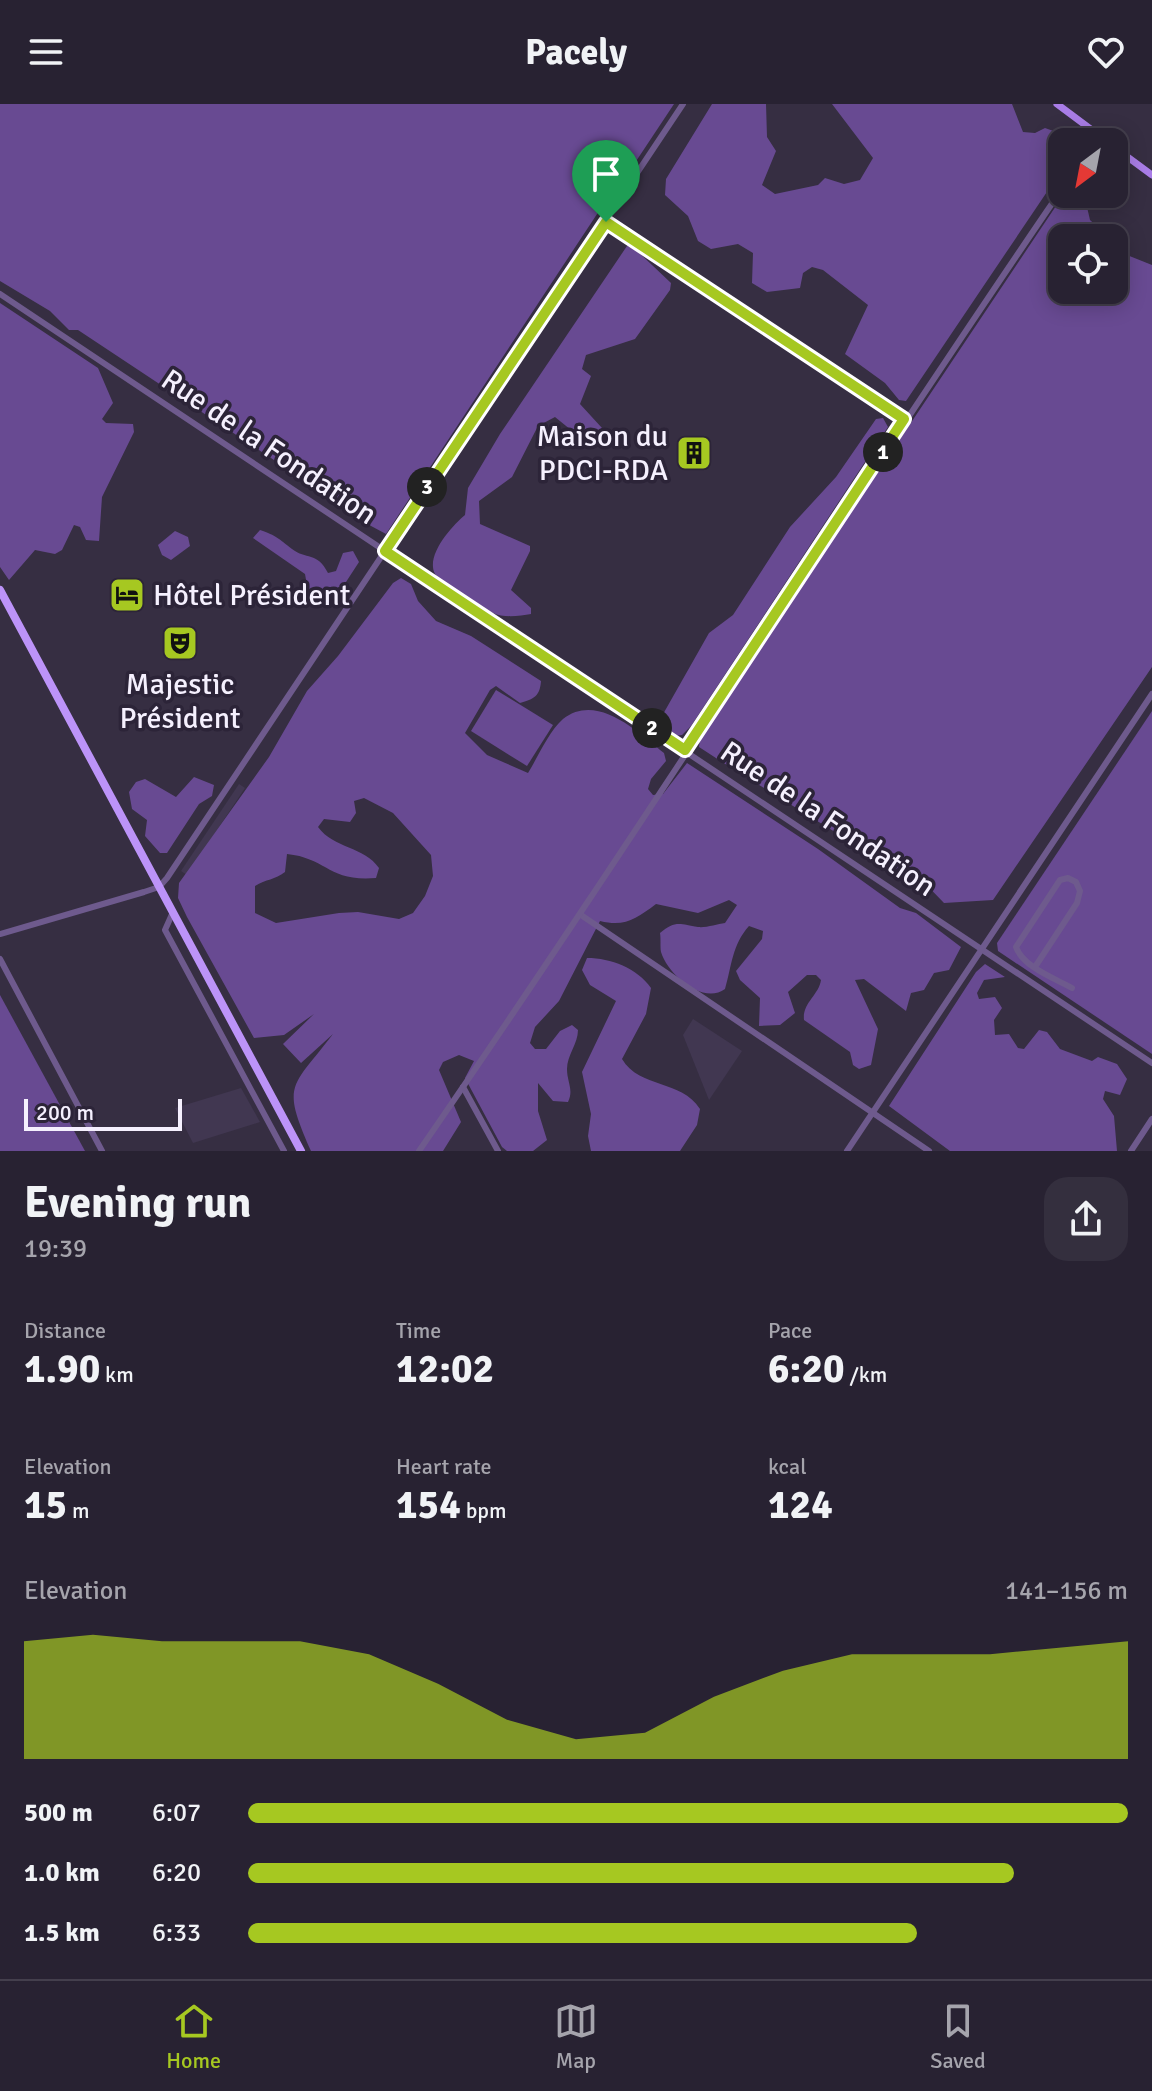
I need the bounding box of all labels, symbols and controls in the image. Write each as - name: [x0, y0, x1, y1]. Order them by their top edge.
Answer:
- icon: menu: [24, 30, 68, 74]
- text: Pacely: [525, 30, 627, 75]
- icon: heart: [1084, 30, 1128, 74]
- north arrow: [1048, 128, 1128, 208]
- map controls: [1048, 128, 1128, 304]
- pin: [572, 140, 640, 222]
- icon: arrive: [584, 152, 628, 196]
- button: locate: [1048, 224, 1128, 304]
- street label: Rue de la Fondation: [154, 361, 384, 533]
- place label: Maison du PDCI-RDA: [536, 418, 668, 489]
- pin: 1: [863, 432, 903, 472]
- building icon: Maison du PDCI-RDA: [675, 434, 713, 472]
- text: 1: [877, 438, 889, 465]
- pin: 3: [407, 467, 447, 507]
- text: 3: [421, 473, 433, 500]
- hotel icon: Hôtel Président: [108, 576, 146, 614]
- place label: Hôtel Président: [153, 577, 350, 614]
- theatre icon: Majestic Président: [161, 624, 199, 662]
- place label: Majestic Président: [119, 666, 241, 737]
- pin: 2: [632, 708, 672, 748]
- text: 2: [646, 714, 658, 741]
- street label: Rue de la Fondation: [713, 733, 943, 905]
- scale bar: [24, 1095, 182, 1131]
- text: 200 m: [36, 1099, 94, 1126]
- text: Evening run: [24, 1176, 251, 1230]
- button: share: [1044, 1177, 1128, 1261]
- text: 19:39: [24, 1233, 87, 1265]
- text: Distance: [24, 1317, 106, 1344]
- text: Time: [396, 1317, 441, 1344]
- text: Pace: [768, 1317, 812, 1344]
- text: 1.90: [24, 1344, 100, 1394]
- text: 12:02: [396, 1344, 494, 1394]
- text: 6:20: [768, 1344, 845, 1394]
- text: km: [100, 1361, 134, 1388]
- text: /km: [845, 1361, 887, 1388]
- text: Elevation: [24, 1453, 112, 1480]
- text: Heart rate: [396, 1453, 491, 1480]
- text: kcal: [768, 1453, 807, 1480]
- text: 15: [24, 1480, 67, 1530]
- text: 154: [396, 1480, 461, 1530]
- text: 124: [768, 1480, 833, 1530]
- text: m: [67, 1497, 90, 1524]
- text: bpm: [461, 1497, 506, 1524]
- text: Elevation: [24, 1575, 128, 1607]
- text: 141–156 m: [1005, 1575, 1128, 1607]
- text: 500 m: [24, 1797, 93, 1829]
- text: 6:07: [152, 1797, 201, 1829]
- text: 1.0 km: [24, 1857, 100, 1889]
- text: 6:20: [152, 1857, 201, 1889]
- text: 1.5 km: [24, 1917, 100, 1949]
- text: 6:33: [152, 1917, 201, 1949]
- tab: Home: [166, 1999, 221, 2074]
- tab: Map: [554, 1999, 598, 2074]
- tab: Saved: [930, 1999, 986, 2074]

